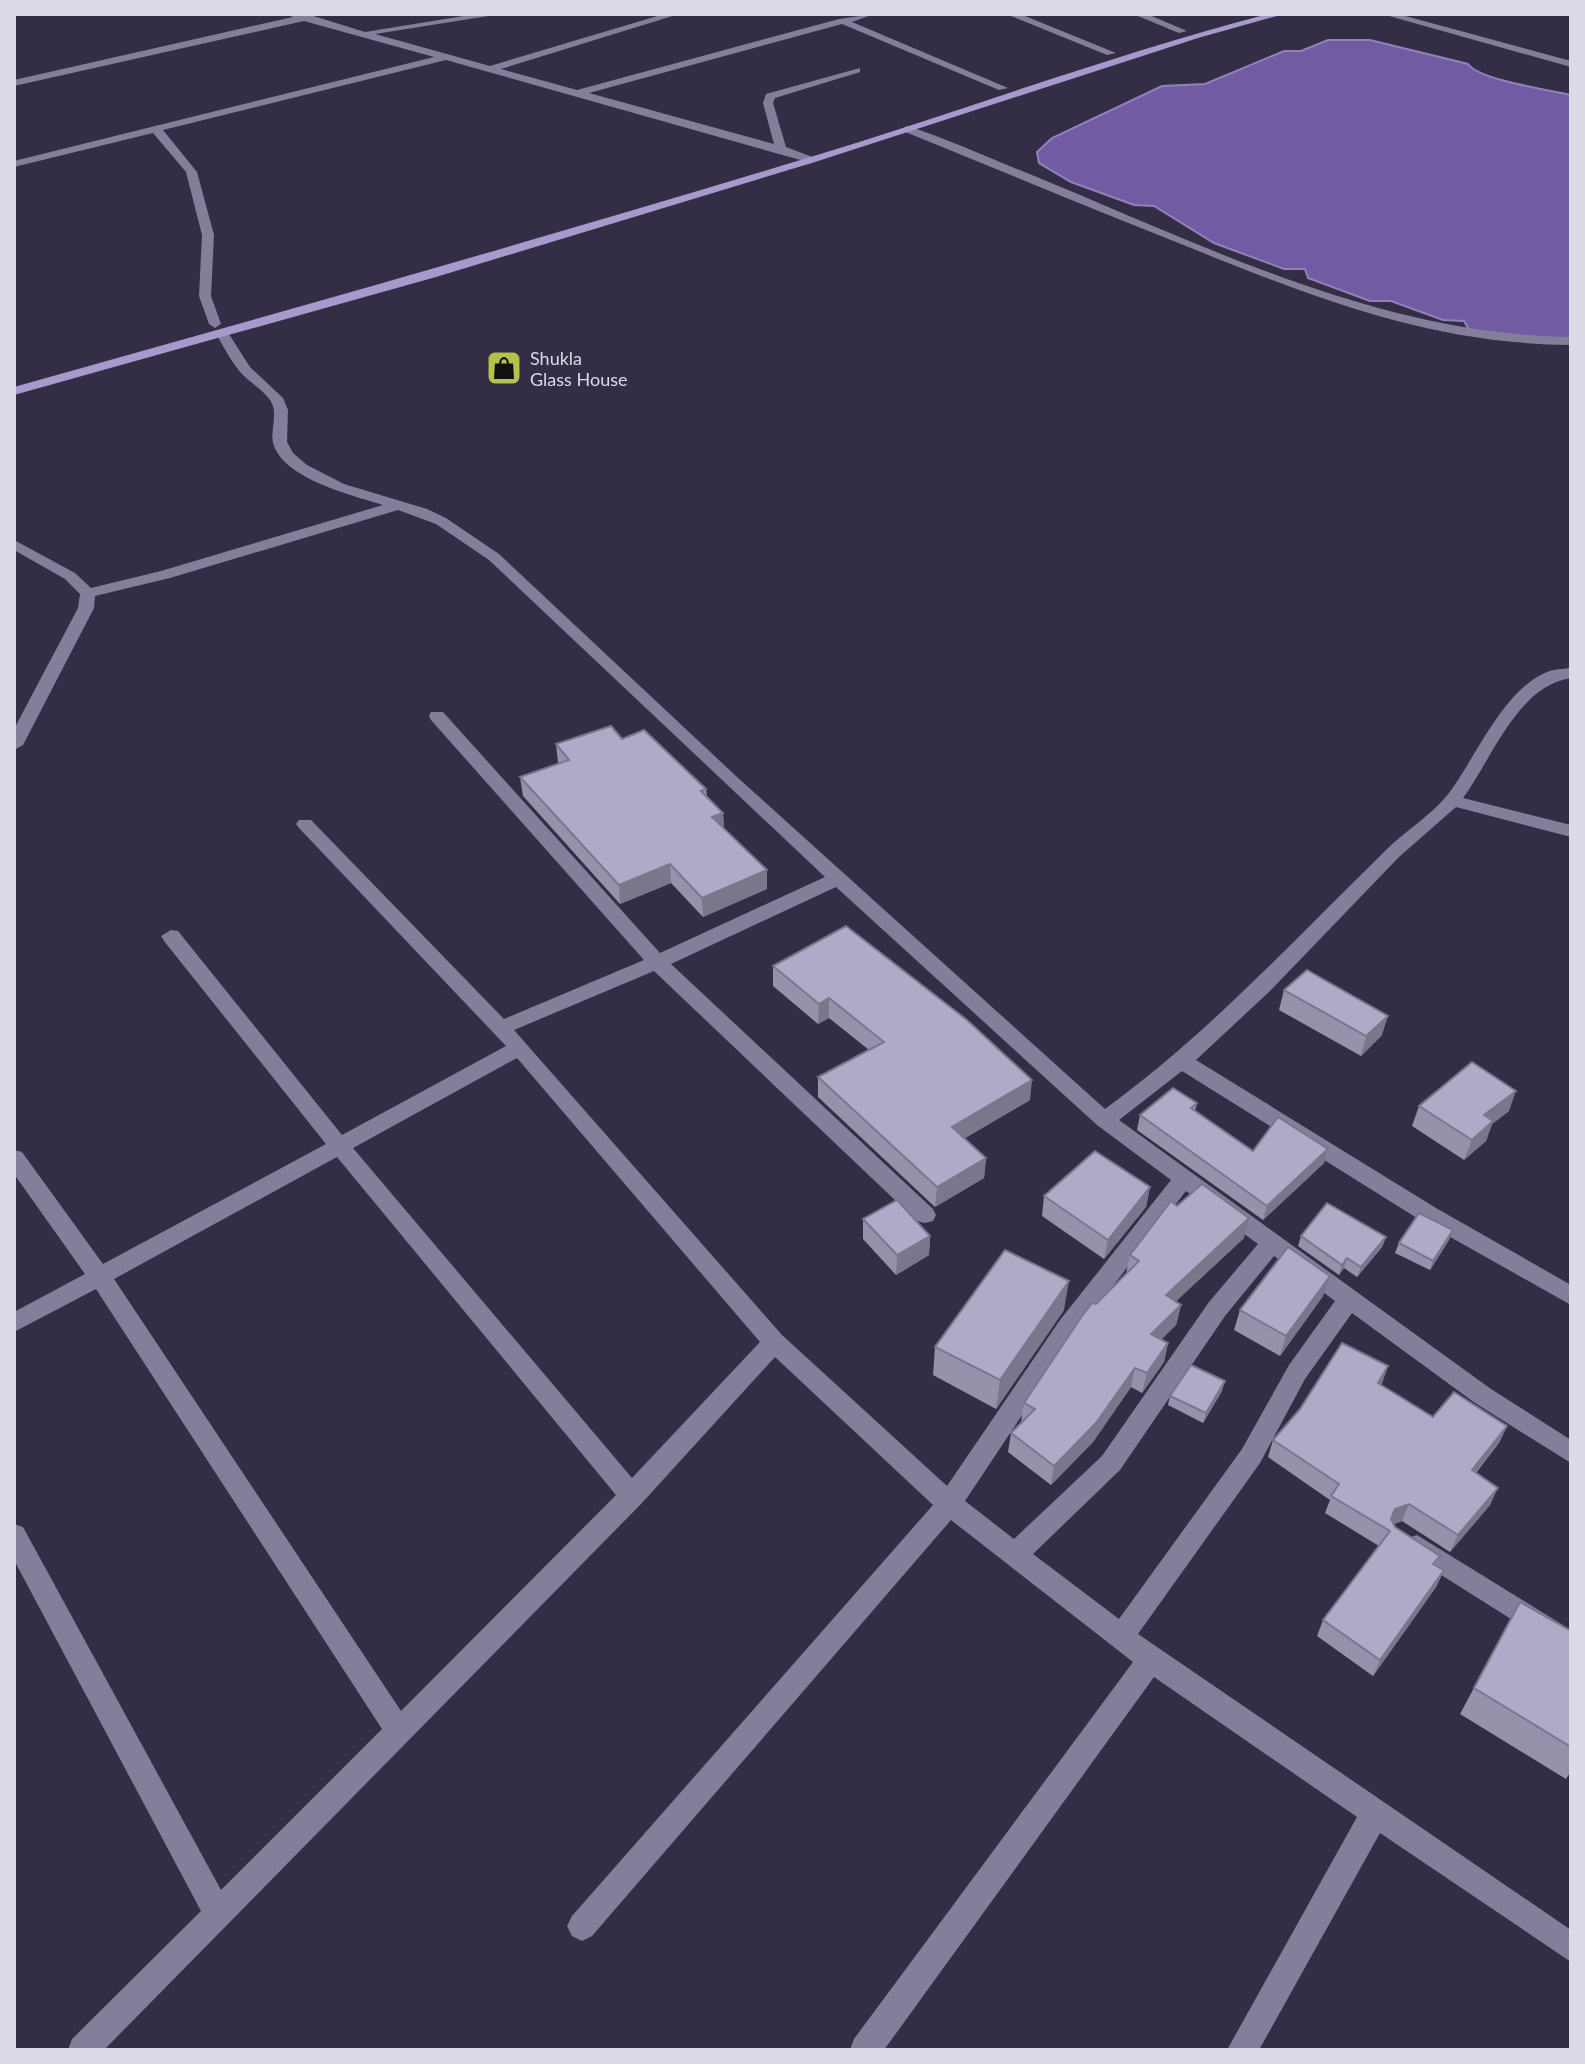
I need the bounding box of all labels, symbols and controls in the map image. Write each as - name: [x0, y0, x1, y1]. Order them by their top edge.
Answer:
- place label: Shukla Glass House: [530, 347, 627, 390]
- shop icon: Shukla Glass House: [485, 349, 523, 387]

